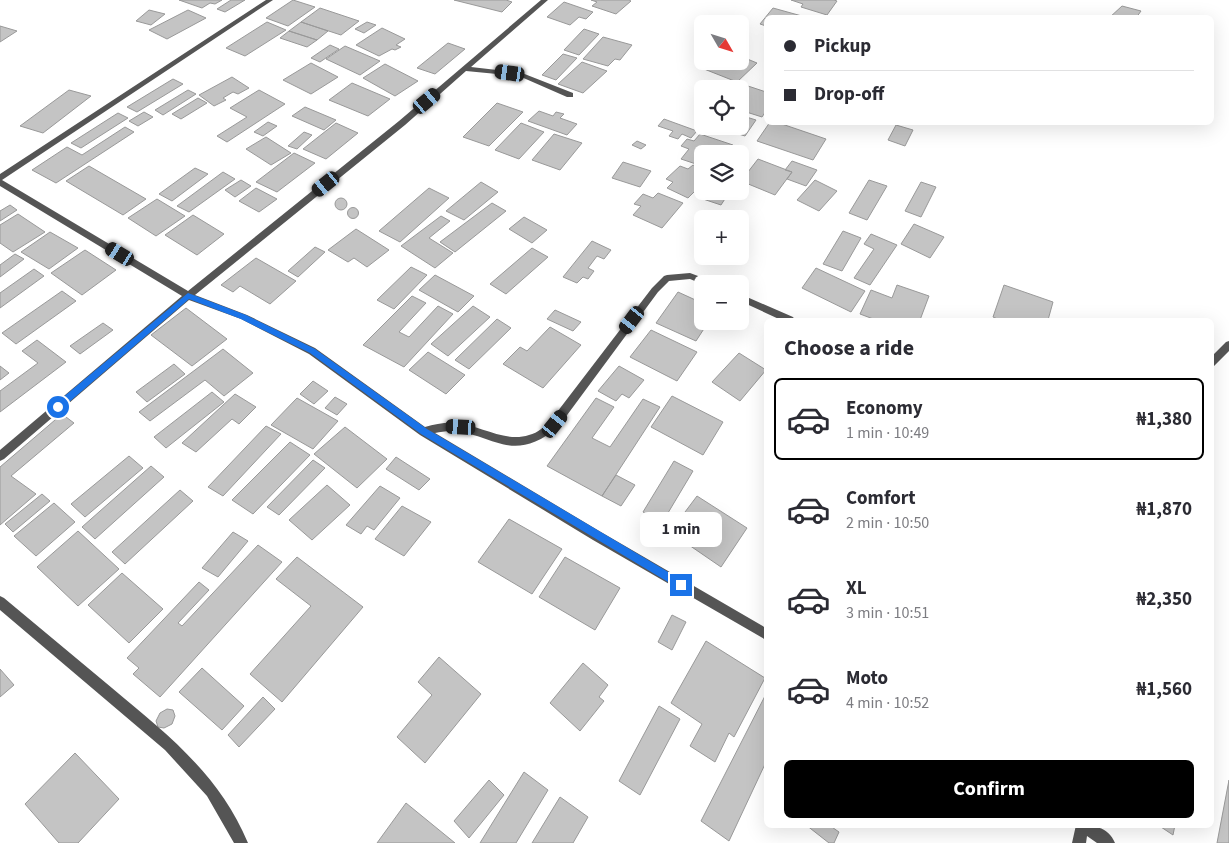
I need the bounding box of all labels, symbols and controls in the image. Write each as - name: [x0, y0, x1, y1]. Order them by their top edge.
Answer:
- north arrow: [694, 15, 749, 70]
- map controls: [694, 15, 749, 330]
- text: Pickup: [814, 33, 871, 60]
- car: [494, 63, 525, 83]
- button: locate: [694, 80, 749, 135]
- text: Drop-off: [814, 81, 884, 108]
- car: [410, 86, 443, 116]
- button: layers: [694, 145, 749, 200]
- car: [309, 169, 342, 199]
- button: +: [694, 210, 749, 265]
- car: [103, 240, 136, 268]
- button: −: [694, 275, 749, 330]
- car: [616, 304, 647, 336]
- text: Choose a ride: [784, 332, 914, 364]
- text: Economy: [846, 395, 923, 422]
- route start: [47, 396, 69, 418]
- icon: car: [786, 397, 831, 442]
- text: ₦1,380: [1136, 406, 1192, 433]
- car: [539, 408, 570, 440]
- car: [445, 419, 476, 435]
- text: 1 min · 10:49: [846, 422, 929, 444]
- text: Comfort: [846, 485, 916, 512]
- icon: car: [786, 487, 831, 532]
- text: ₦1,870: [1136, 496, 1192, 523]
- callout: 1 min: [640, 512, 722, 548]
- text: 2 min · 10:50: [846, 512, 929, 534]
- text: 1 min: [662, 518, 700, 540]
- route end: [670, 574, 692, 596]
- text: XL: [846, 575, 867, 602]
- icon: car: [786, 577, 831, 622]
- text: ₦2,350: [1136, 586, 1192, 613]
- text: 3 min · 10:51: [846, 602, 929, 624]
- text: Moto: [846, 665, 888, 692]
- icon: car: [786, 667, 831, 712]
- text: ₦1,560: [1136, 676, 1192, 703]
- text: 4 min · 10:52: [846, 692, 929, 714]
- button: Confirm: [784, 760, 1194, 818]

